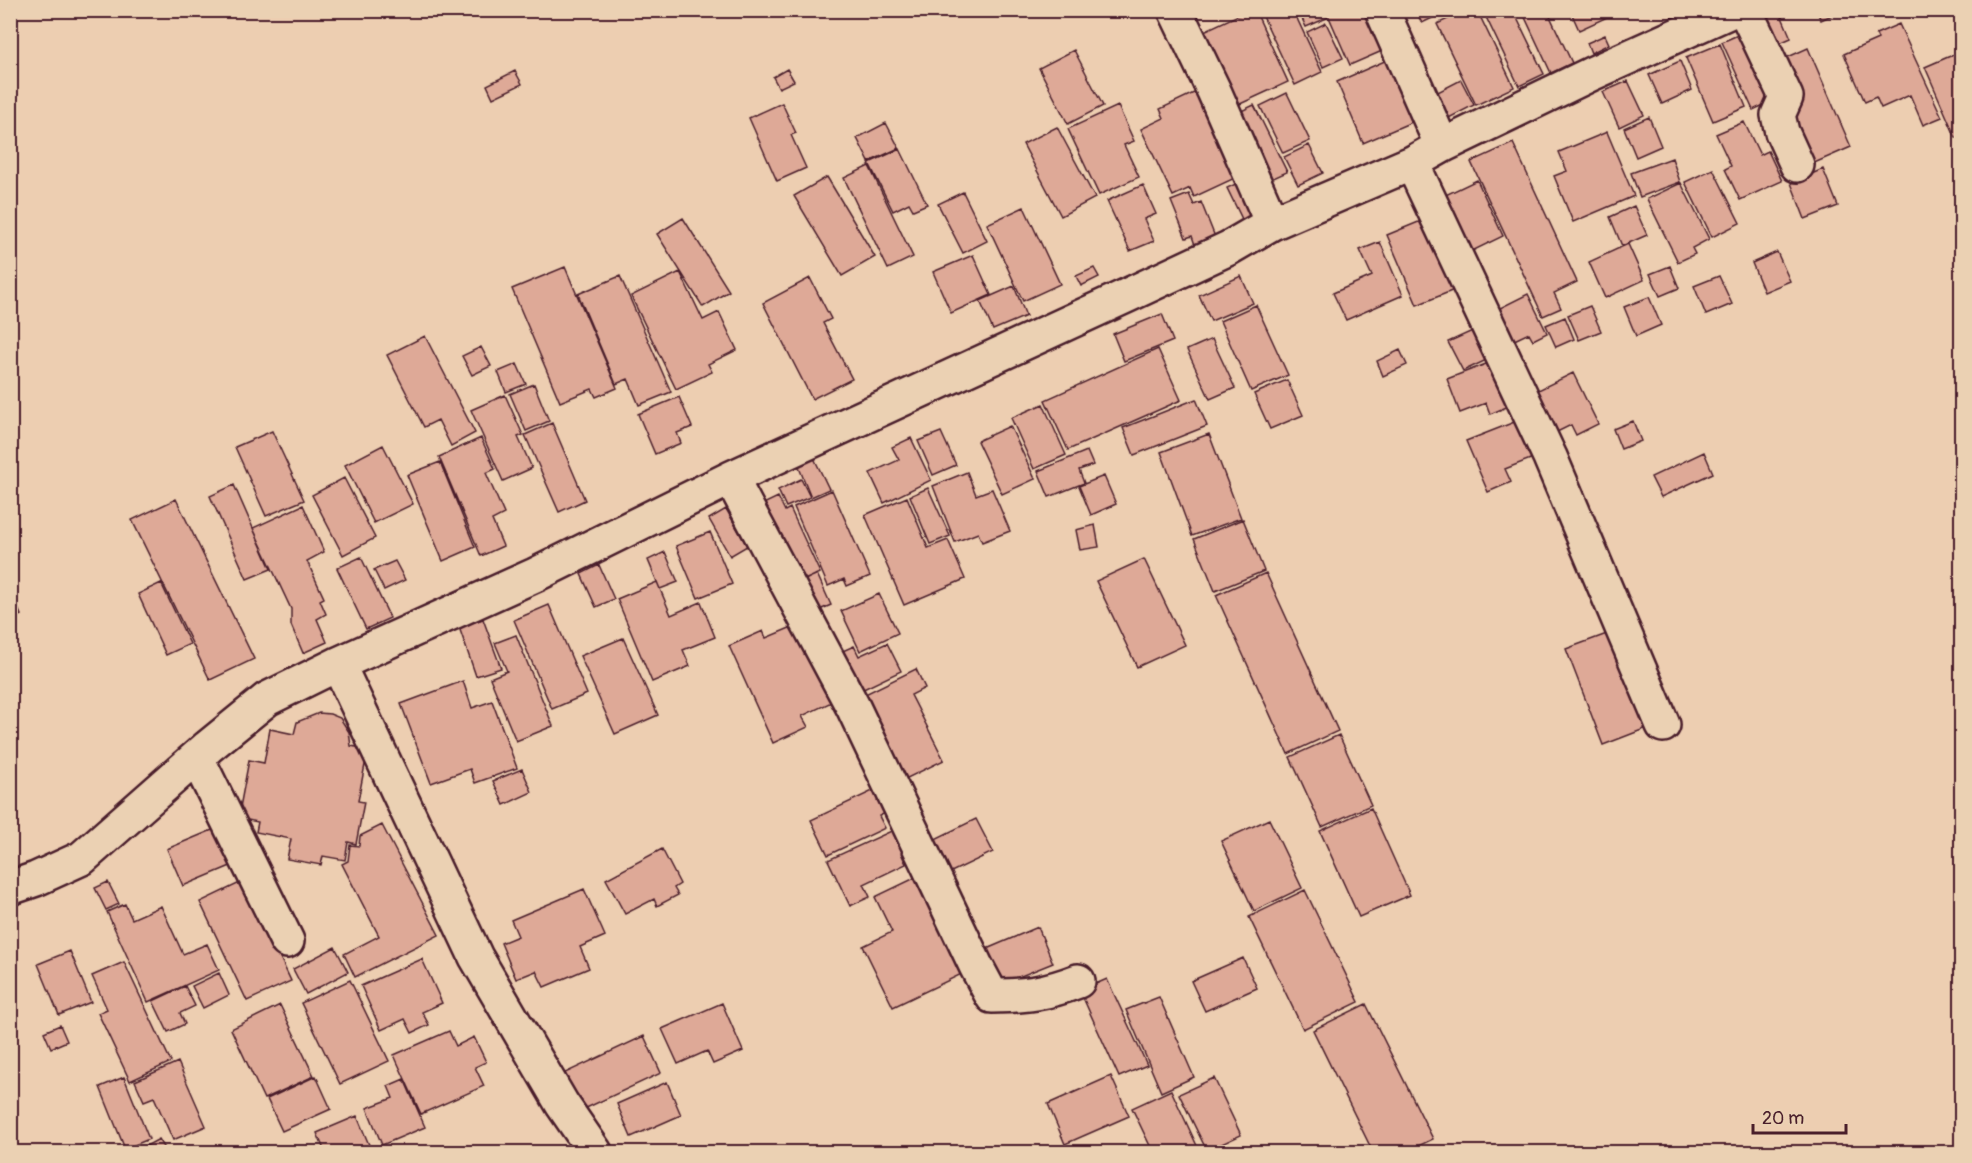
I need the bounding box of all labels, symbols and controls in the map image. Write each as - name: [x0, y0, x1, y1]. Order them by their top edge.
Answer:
- scale bar: [1753, 1097, 1846, 1135]
- text: 20 m: [1762, 1107, 1804, 1130]

